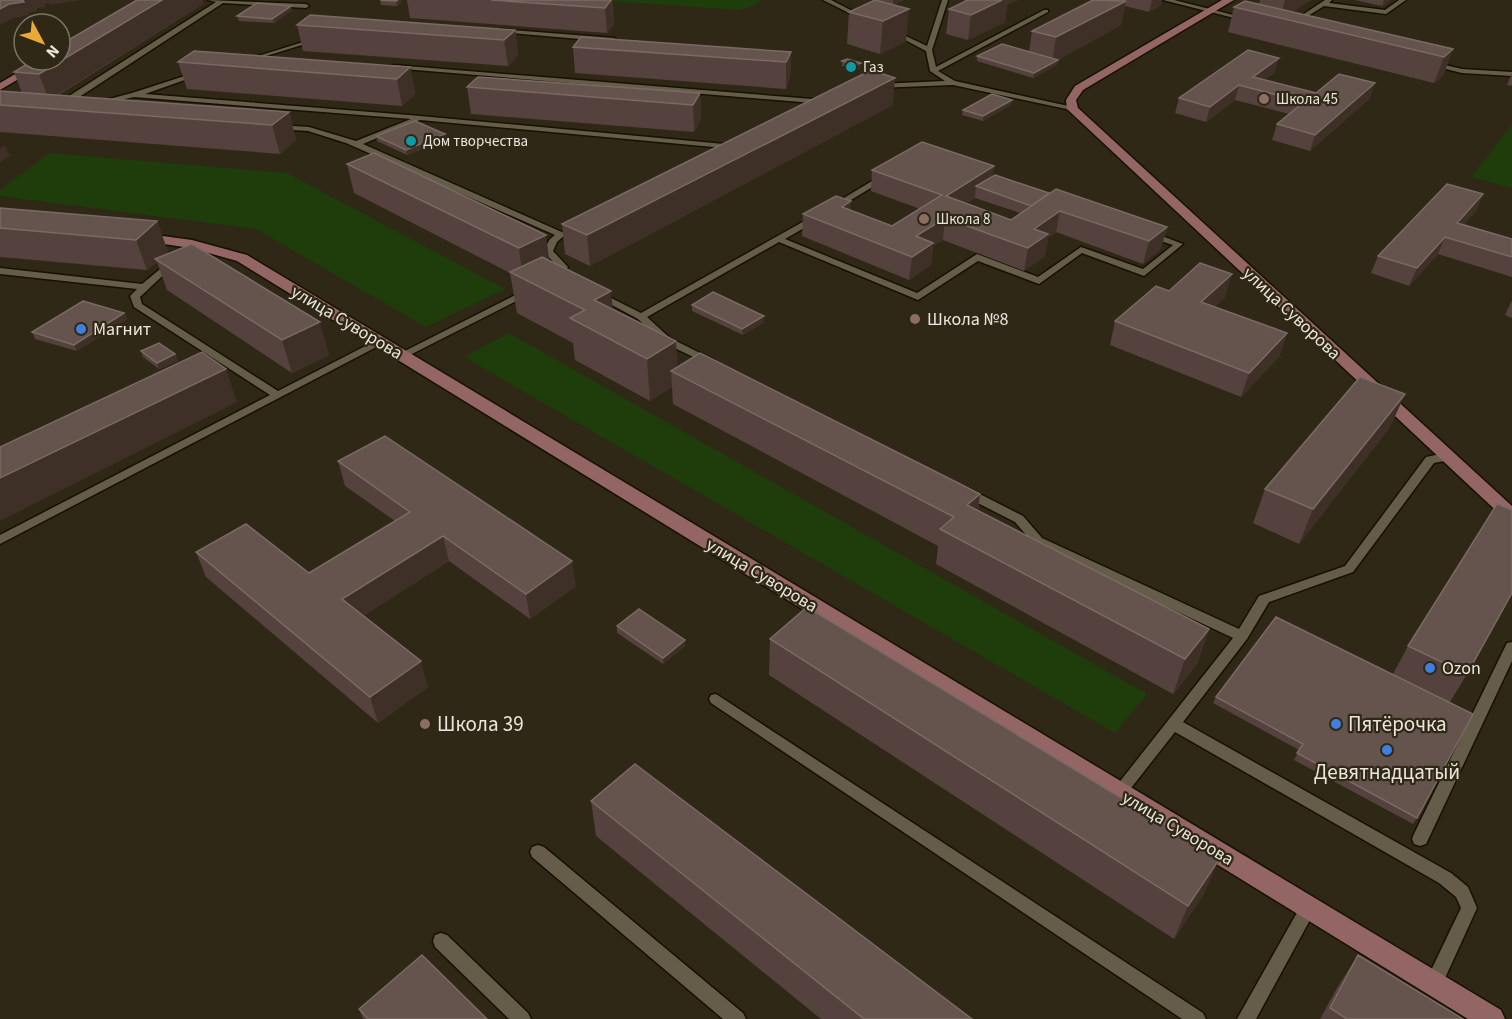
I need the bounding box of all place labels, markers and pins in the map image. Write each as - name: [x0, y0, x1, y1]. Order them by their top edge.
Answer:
- place label: Газ: [863, 57, 884, 78]
- marker: Газ: [844, 60, 858, 74]
- place label: Школа 45: [1276, 89, 1338, 110]
- marker: Школа 45: [1257, 92, 1271, 106]
- place label: Дом творчества: [423, 131, 528, 152]
- marker: Дом творчества: [404, 134, 418, 148]
- place label: Школа 8: [936, 209, 990, 230]
- marker: Школа 8: [917, 212, 931, 226]
- place label: Школа №8: [927, 307, 1008, 332]
- marker: Школа №8: [908, 312, 922, 326]
- place label: Магнит: [93, 317, 151, 342]
- marker: Магнит: [74, 322, 88, 336]
- place label: Ozon: [1442, 656, 1481, 681]
- marker: Ozon: [1423, 661, 1437, 675]
- place label: Школа 39: [437, 709, 524, 739]
- place label: Пятёрочка: [1348, 709, 1447, 739]
- marker: Школа 39: [418, 717, 432, 731]
- marker: Пятёрочка: [1329, 717, 1343, 731]
- marker: Девятнадцатый: [1380, 743, 1394, 757]
- place label: Девятнадцатый: [1314, 757, 1460, 787]

